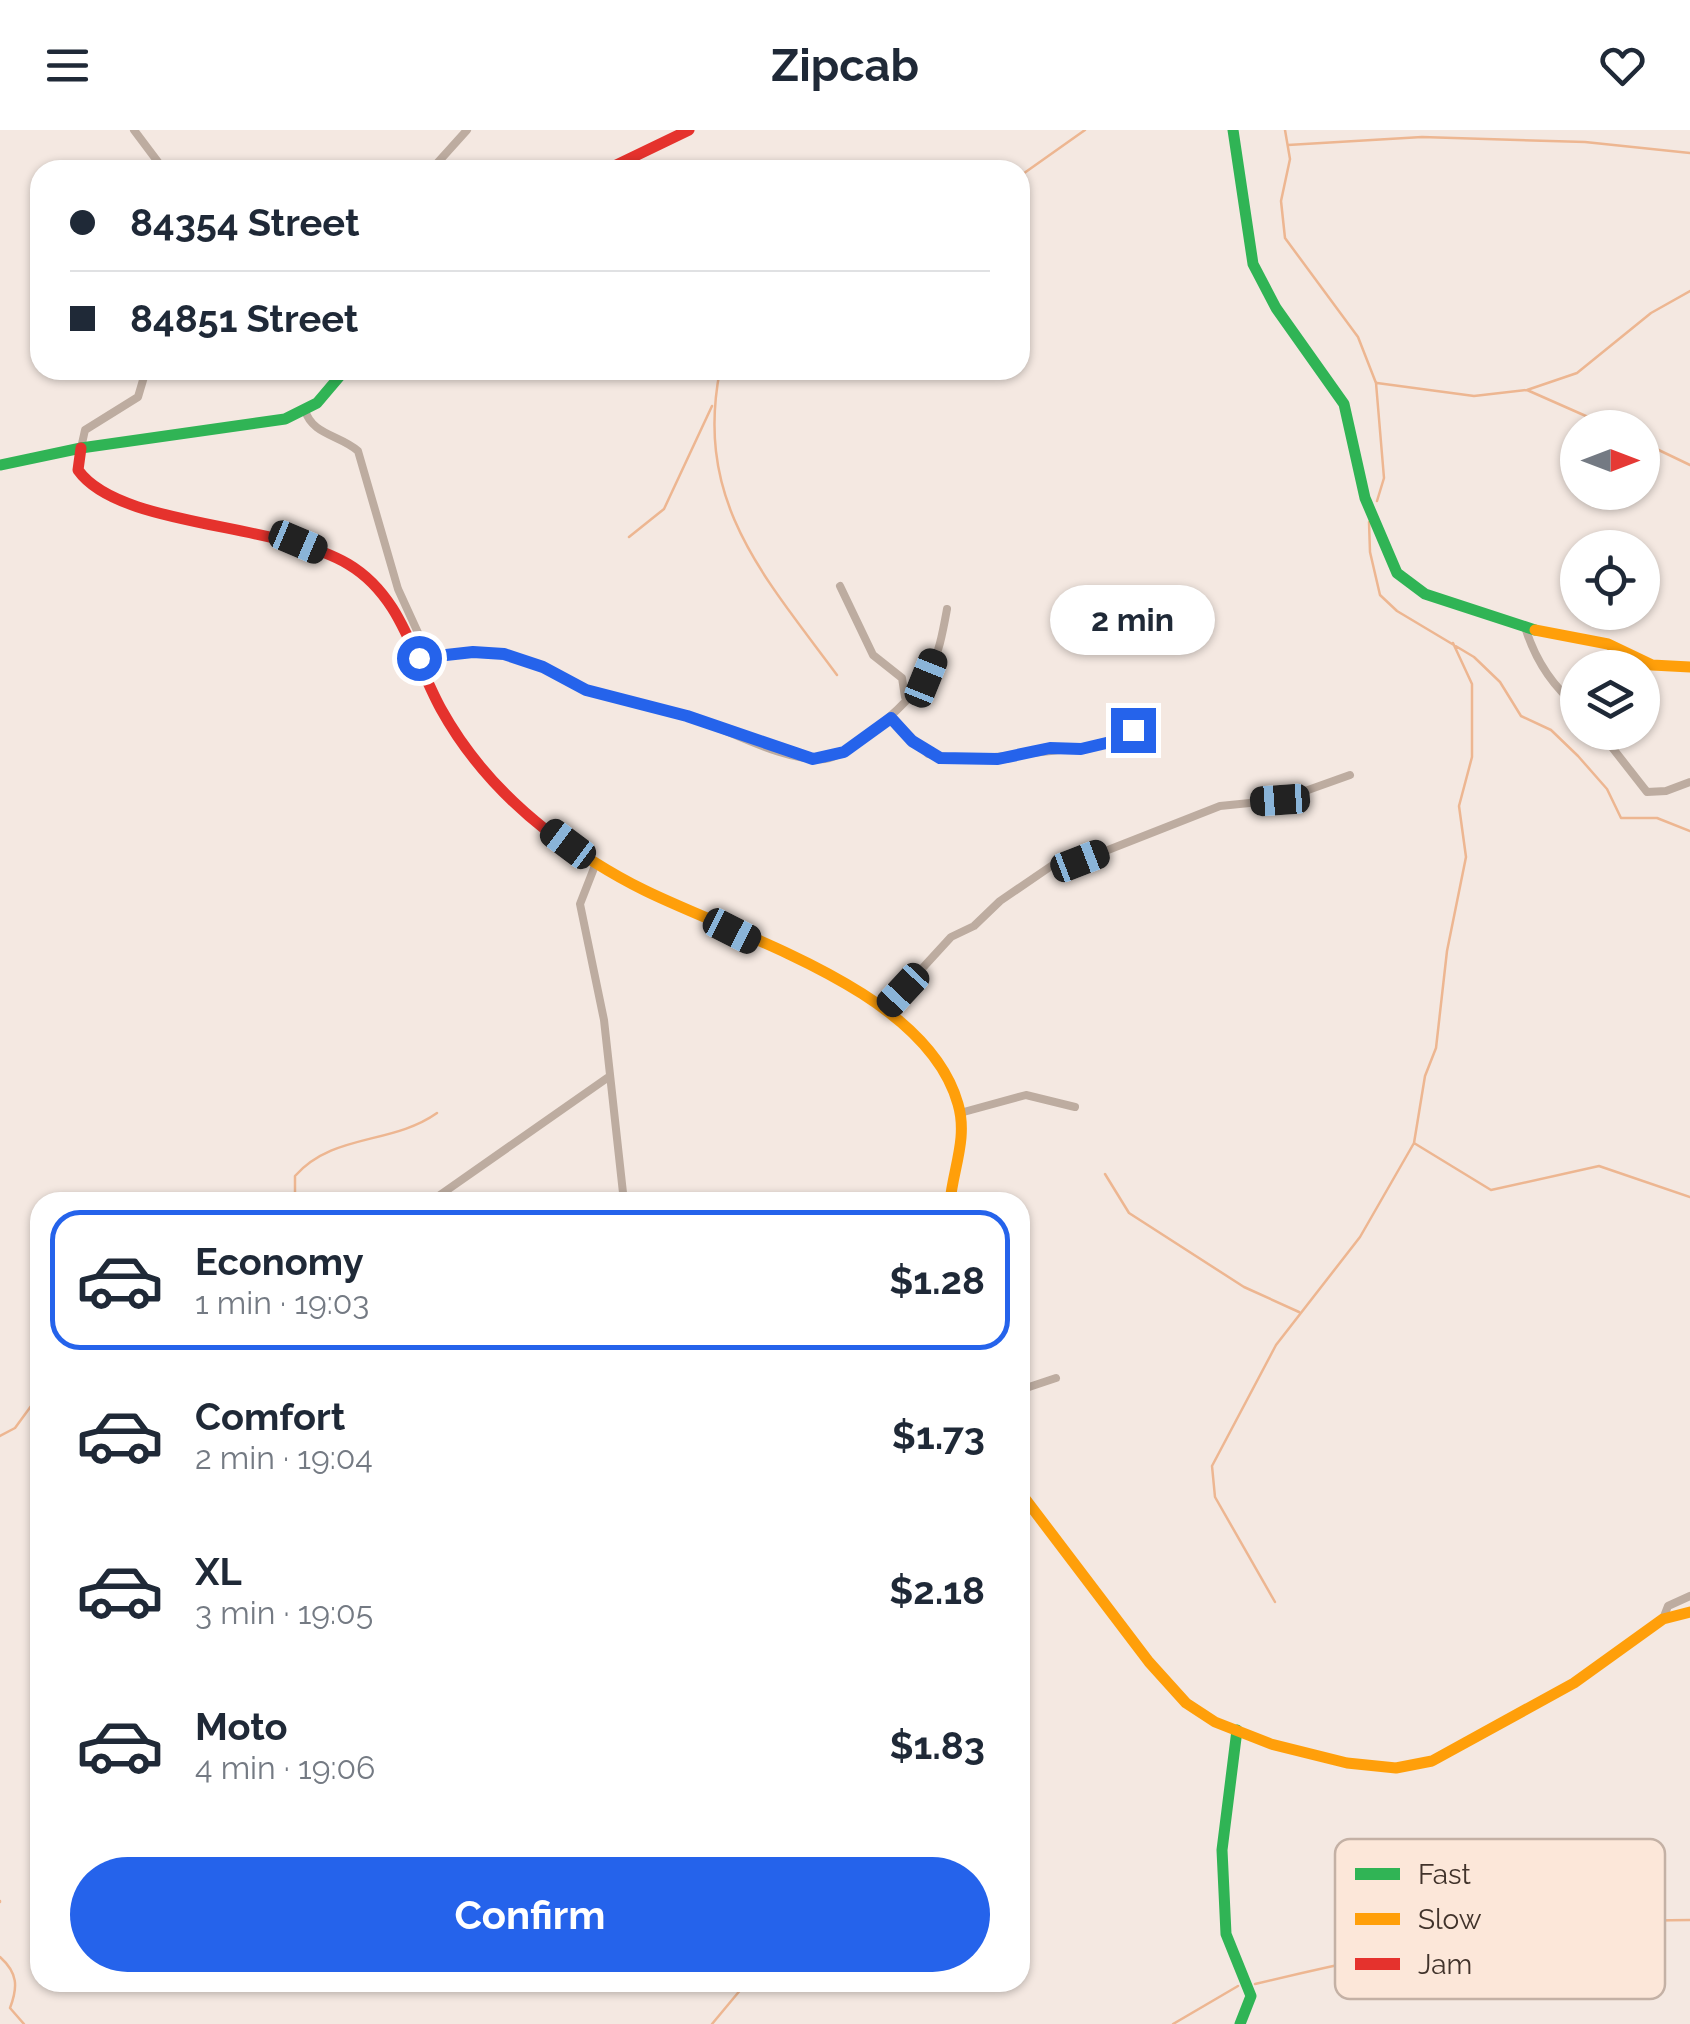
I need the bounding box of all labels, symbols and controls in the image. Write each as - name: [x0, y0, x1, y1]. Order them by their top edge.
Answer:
- icon: menu: [40, 38, 95, 93]
- icon: heart: [1595, 38, 1650, 93]
- text: Zipcab: [771, 39, 919, 92]
- text: 84354 Street: [130, 200, 360, 245]
- text: 84851 Street: [130, 296, 358, 341]
- north arrow: [1560, 410, 1660, 510]
- map controls: [1560, 410, 1660, 750]
- car: [265, 516, 331, 568]
- button: locate: [1560, 530, 1660, 630]
- callout: 2 min: [1050, 585, 1216, 655]
- text: 2 min: [1091, 601, 1174, 638]
- route start: [397, 636, 442, 681]
- car: [901, 645, 951, 711]
- button: layers: [1560, 650, 1660, 750]
- route end: [1111, 708, 1156, 753]
- car: [1249, 783, 1311, 817]
- car: [535, 814, 601, 874]
- car: [1047, 836, 1113, 886]
- car: [698, 904, 766, 958]
- car: [872, 958, 934, 1022]
- icon: car: [75, 1235, 165, 1325]
- text: Economy: [195, 1239, 364, 1284]
- text: $1.28: [889, 1258, 985, 1303]
- text: 1 min · 19:03: [195, 1284, 369, 1321]
- icon: car: [75, 1390, 165, 1480]
- text: Comfort: [195, 1394, 345, 1439]
- text: $1.73: [892, 1413, 985, 1458]
- text: 2 min · 19:04: [195, 1439, 373, 1476]
- icon: car: [75, 1545, 165, 1635]
- text: XL: [195, 1549, 242, 1594]
- text: $2.18: [889, 1568, 985, 1613]
- text: 3 min · 19:05: [195, 1594, 373, 1631]
- icon: car: [75, 1700, 165, 1790]
- text: Moto: [195, 1704, 288, 1749]
- text: $1.83: [889, 1723, 985, 1768]
- text: 4 min · 19:06: [195, 1749, 375, 1786]
- legend: [1335, 1839, 1665, 1999]
- button: Confirm: [70, 1857, 990, 1972]
- text: Fast: [1418, 1858, 1471, 1891]
- text: Slow: [1418, 1903, 1482, 1936]
- text: Jam: [1418, 1948, 1472, 1981]

